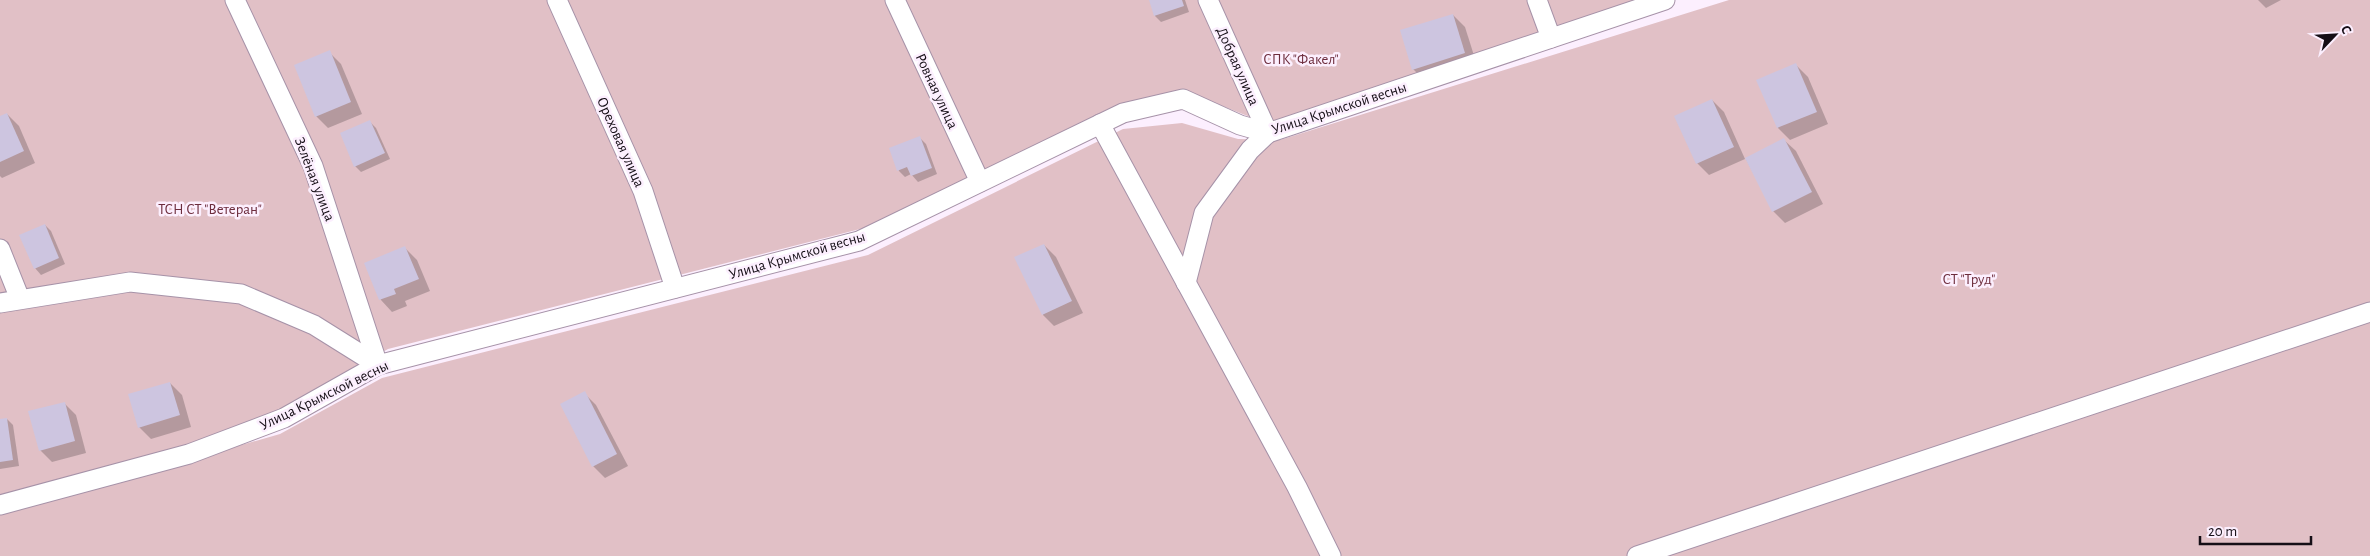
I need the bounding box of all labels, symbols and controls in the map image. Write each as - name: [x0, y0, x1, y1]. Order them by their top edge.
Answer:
- north arrow: [2310, 10, 2360, 60]
- text: С: [2338, 23, 2354, 37]
- street label: Добрая улица: [1214, 25, 1262, 108]
- street label: Ровная улица: [913, 51, 961, 131]
- park label: СПК "Факел": [1263, 52, 1339, 67]
- street label: Улица Крымской весны: [1270, 80, 1409, 137]
- street label: Ореховая улица: [594, 95, 647, 190]
- street label: Зелёная улица: [292, 135, 337, 223]
- park label: ТСН СТ "Ветеран": [158, 202, 262, 217]
- street label: Улица Крымской весны: [727, 229, 867, 282]
- park label: СТ "Труд": [1942, 272, 1996, 287]
- street label: Улица Крымской весны: [258, 358, 391, 433]
- scale bar: [2200, 514, 2311, 546]
- text: 20 m: [2208, 524, 2237, 539]

